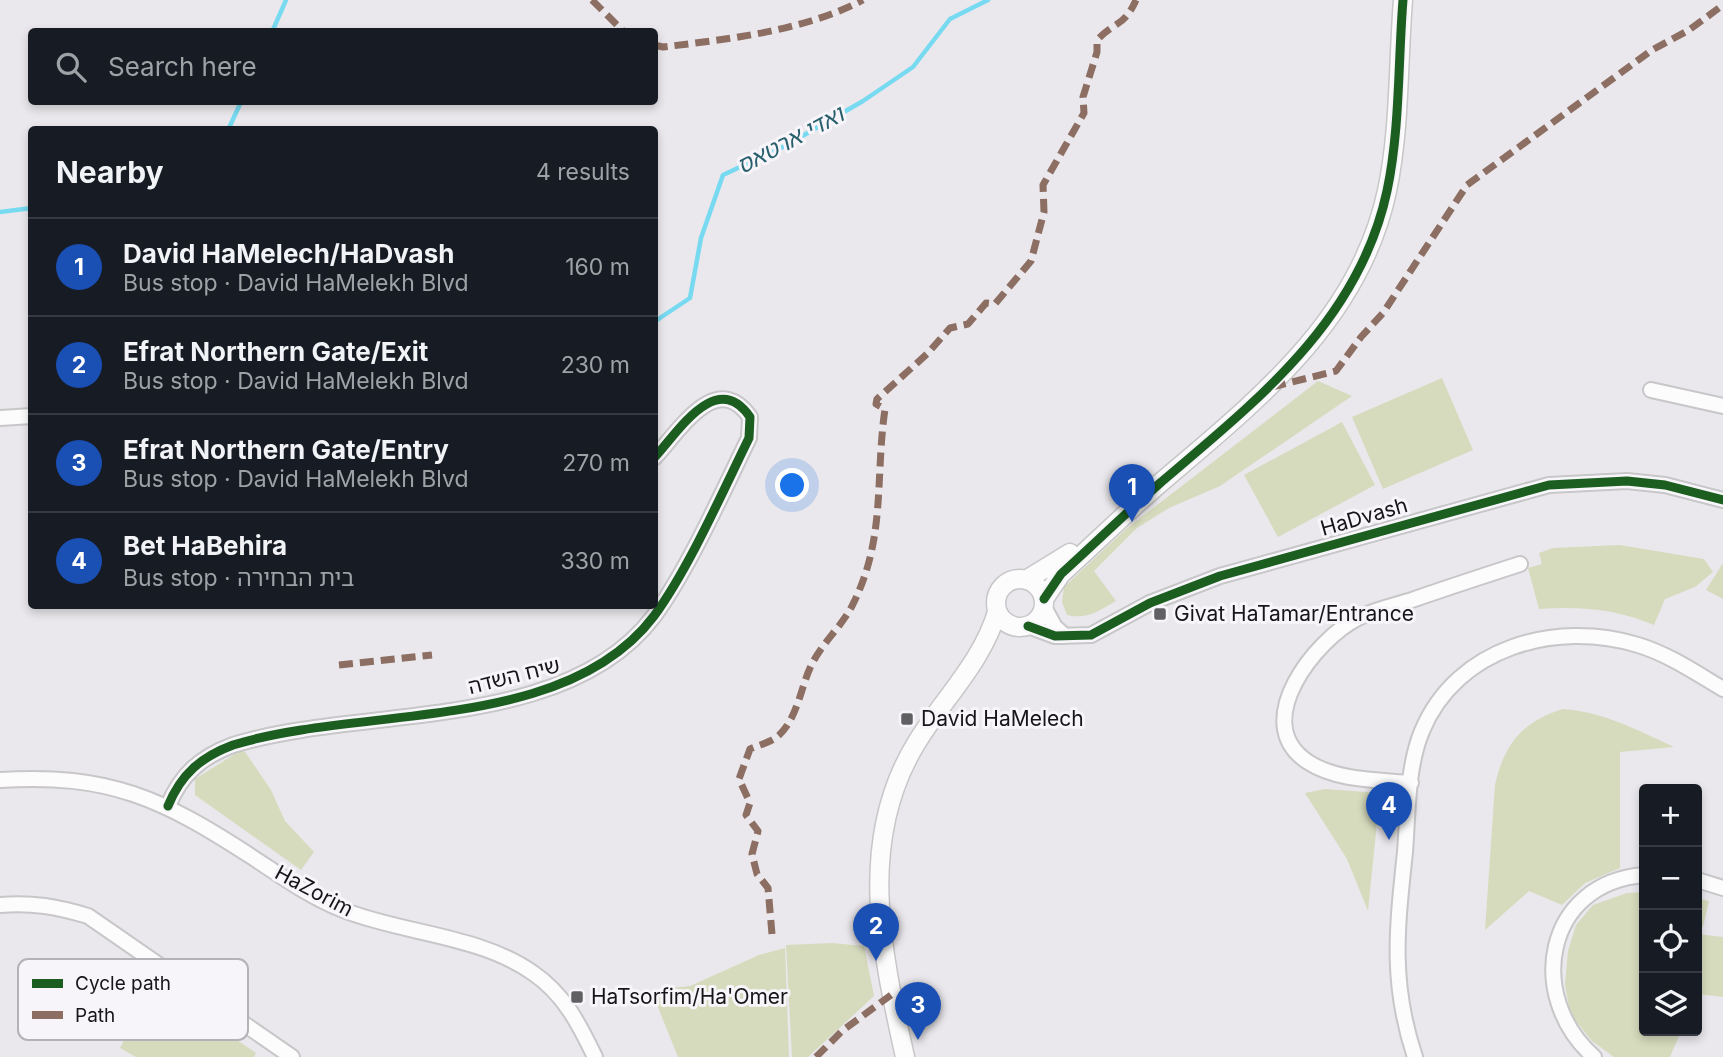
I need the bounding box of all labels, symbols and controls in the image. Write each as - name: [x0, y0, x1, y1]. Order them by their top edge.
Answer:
- search box: [28, 28, 658, 105]
- icon: search: [52, 48, 90, 86]
- text: Search here: [108, 51, 257, 82]
- water label: ואדי ארטאס: [732, 99, 850, 180]
- text: Nearby: [56, 154, 164, 190]
- text: 4 results: [536, 158, 630, 186]
- text: David HaMelech/HaDvash: [123, 238, 454, 269]
- text: 1: [74, 253, 84, 281]
- text: 160 m: [565, 253, 630, 281]
- text: Bus stop · David HaMelekh Blvd: [123, 269, 469, 297]
- text: Efrat Northern Gate/Exit: [123, 336, 428, 367]
- text: 2: [72, 351, 86, 379]
- text: 230 m: [561, 351, 630, 379]
- text: Bus stop · David HaMelekh Blvd: [123, 367, 469, 395]
- text: Efrat Northern Gate/Entry: [123, 434, 449, 465]
- text: 3: [72, 449, 86, 477]
- text: 270 m: [562, 449, 630, 477]
- pin: 1: [1109, 464, 1155, 522]
- text: Bus stop · David HaMelekh Blvd: [123, 465, 469, 493]
- your location: [775, 468, 809, 502]
- street label: HaDvash: [1317, 492, 1410, 541]
- text: Bet HaBehira: [123, 530, 287, 561]
- text: 4: [71, 547, 87, 575]
- text: 330 m: [560, 547, 630, 575]
- text: Bus stop · בית הבחירה: [123, 564, 354, 592]
- place label: Givat HaTamar/Entrance: [1174, 601, 1414, 626]
- marker: Givat HaTamar/Entrance: [1152, 606, 1168, 622]
- street label: שיח השדה: [465, 652, 562, 699]
- place label: David HaMelech: [921, 706, 1084, 731]
- marker: David HaMelech: [899, 711, 915, 727]
- pin: 4: [1366, 782, 1412, 840]
- map controls: [1639, 784, 1702, 1036]
- button: +: [1639, 784, 1702, 847]
- button: −: [1639, 847, 1702, 910]
- street label: HaZorim: [271, 860, 358, 922]
- pin: 2: [853, 903, 899, 961]
- button: locate: [1639, 910, 1702, 973]
- legend: [18, 959, 248, 1040]
- text: Cycle path: [75, 972, 171, 995]
- button: layers: [1639, 973, 1702, 1036]
- pin: 3: [895, 982, 941, 1040]
- place label: HaTsorfim/Ha'Omer: [591, 984, 788, 1009]
- marker: HaTsorfim/Ha'Omer: [569, 989, 585, 1005]
- text: Path: [75, 1004, 115, 1027]

